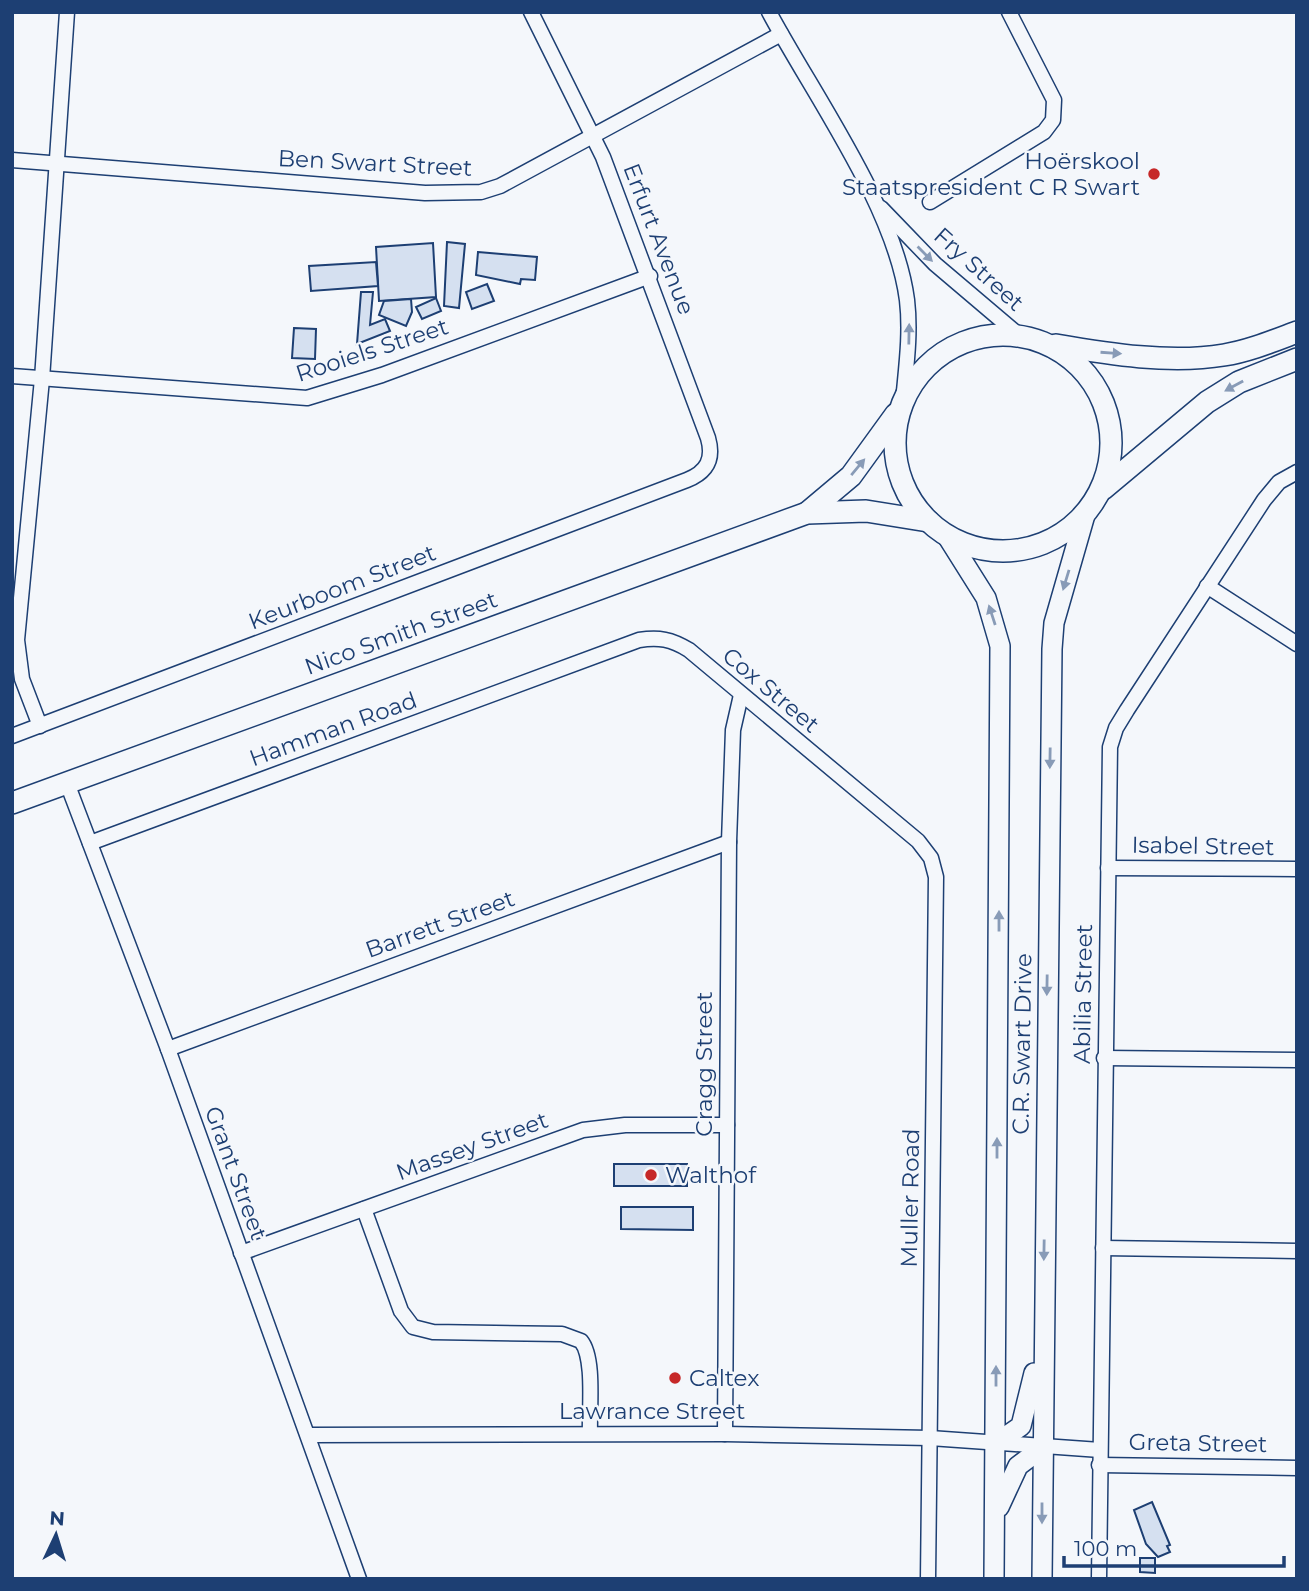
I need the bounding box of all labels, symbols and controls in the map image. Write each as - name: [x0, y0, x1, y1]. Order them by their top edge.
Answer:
- street label: Ben Swart Street: [277, 144, 473, 182]
- place label: Hoërskool Staatspresident C R Swart: [842, 147, 1140, 201]
- street label: Erfurt Avenue: [617, 159, 701, 319]
- marker: Hoërskool Staatspresident C R Swart: [1146, 166, 1162, 182]
- street label: Fry Street: [928, 221, 1030, 317]
- one-way arrow: [917, 245, 934, 262]
- street label: Rooiels Street: [292, 312, 452, 388]
- one-way arrow: [903, 322, 914, 344]
- one-way arrow: [1100, 348, 1122, 359]
- one-way arrow: [1224, 380, 1244, 392]
- one-way arrow: [850, 459, 865, 477]
- street label: Keurboom Street: [244, 538, 440, 636]
- one-way arrow: [1061, 570, 1071, 591]
- street label: Nico Smith Street: [301, 585, 501, 681]
- one-way arrow: [986, 604, 997, 625]
- street label: Cox Street: [717, 641, 825, 739]
- street label: Hamman Road: [245, 686, 421, 772]
- one-way arrow: [1044, 747, 1056, 769]
- street label: Isabel Street: [1131, 831, 1275, 861]
- street label: Barrett Street: [362, 884, 518, 964]
- one-way arrow: [993, 909, 1005, 931]
- street label: Abilia Street: [1068, 924, 1098, 1064]
- street label: C.R. Swart Drive: [1006, 953, 1038, 1135]
- one-way arrow: [1041, 975, 1053, 997]
- street label: Cragg Street: [690, 991, 718, 1137]
- street label: Grant Street: [199, 1102, 273, 1244]
- street label: Massey Street: [392, 1106, 552, 1186]
- street label: Muller Road: [895, 1128, 925, 1268]
- one-way arrow: [991, 1137, 1003, 1159]
- place label: Walthof: [665, 1161, 757, 1189]
- marker: Walthof: [643, 1167, 659, 1183]
- one-way arrow: [1038, 1240, 1050, 1262]
- place label: Caltex: [689, 1364, 759, 1392]
- one-way arrow: [990, 1364, 1002, 1386]
- marker: Caltex: [667, 1370, 683, 1386]
- street label: Lawrance Street: [559, 1397, 745, 1425]
- street label: Greta Street: [1128, 1428, 1268, 1458]
- north arrow: [21, 1500, 91, 1570]
- one-way arrow: [1036, 1502, 1048, 1524]
- text: N: [49, 1507, 66, 1531]
- scale bar: [1064, 1524, 1284, 1568]
- text: 100 m: [1074, 1536, 1137, 1561]

